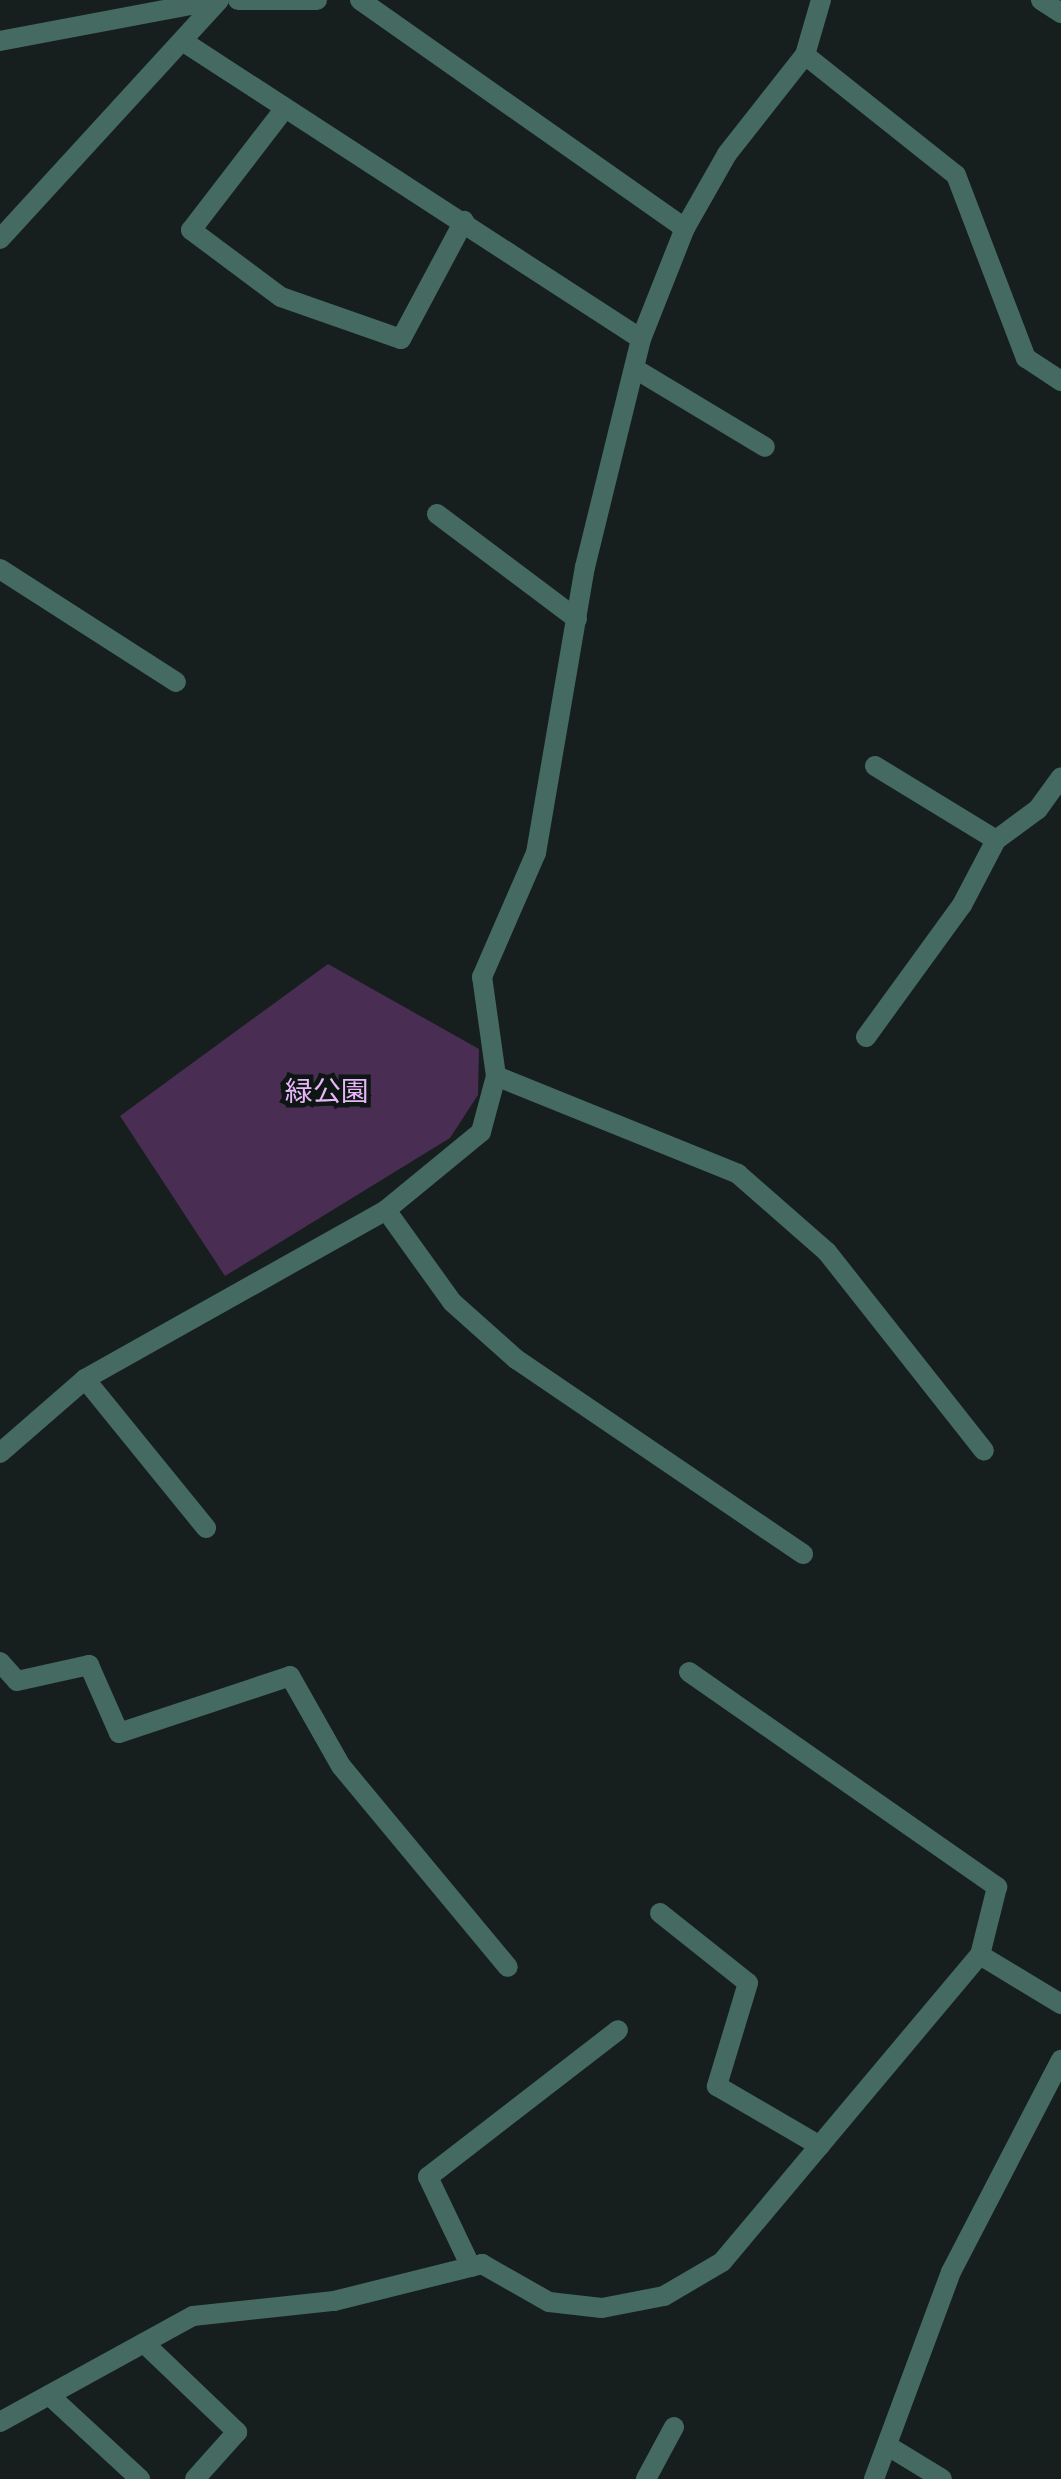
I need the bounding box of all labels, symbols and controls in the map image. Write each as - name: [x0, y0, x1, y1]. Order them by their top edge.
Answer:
- park label: 緑公園: [285, 1075, 369, 1109]

